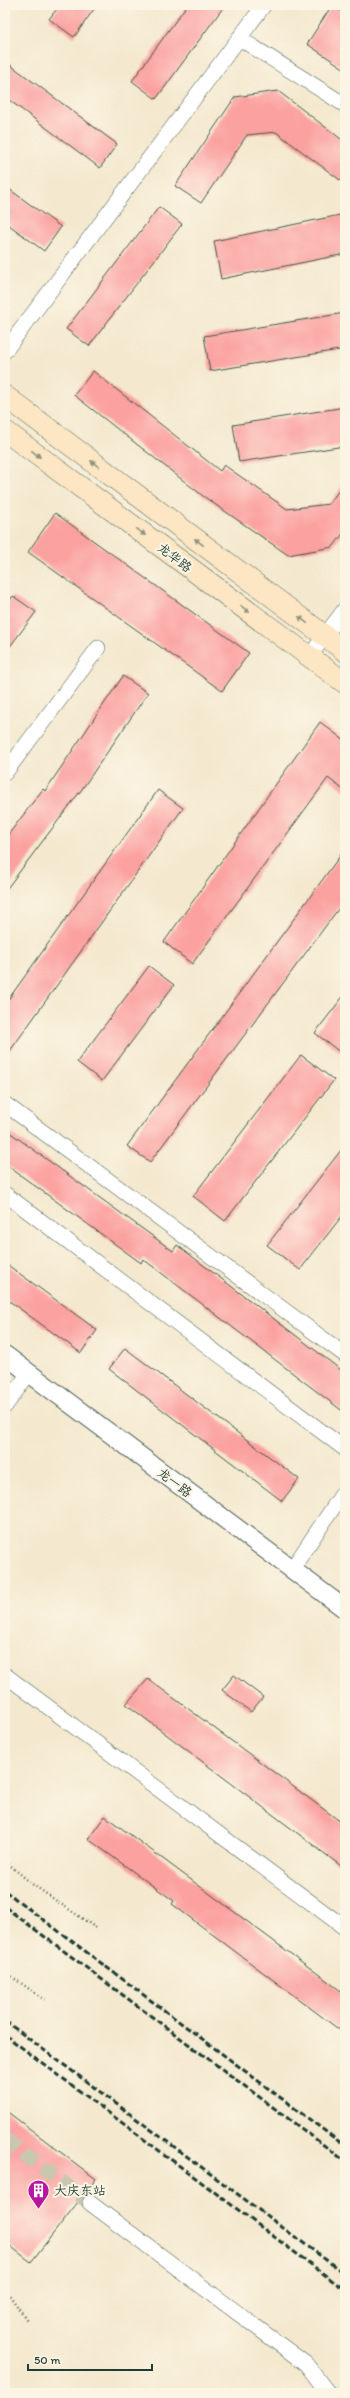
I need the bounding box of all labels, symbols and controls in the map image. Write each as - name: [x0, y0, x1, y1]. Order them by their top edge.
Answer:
- one-way arrow: [31, 450, 42, 458]
- one-way arrow: [89, 459, 100, 468]
- one-way arrow: [135, 528, 146, 536]
- one-way arrow: [193, 537, 204, 546]
- street label: 龙华路: [155, 540, 195, 575]
- one-way arrow: [240, 605, 251, 613]
- one-way arrow: [297, 615, 308, 624]
- street label: 龙一路: [155, 1465, 195, 1500]
- building icon: 大庆东站: [25, 2177, 51, 2210]
- place label: 大庆东站: [54, 2183, 106, 2198]
- scale bar: [28, 2346, 152, 2372]
- text: 50 m: [34, 2353, 60, 2367]

